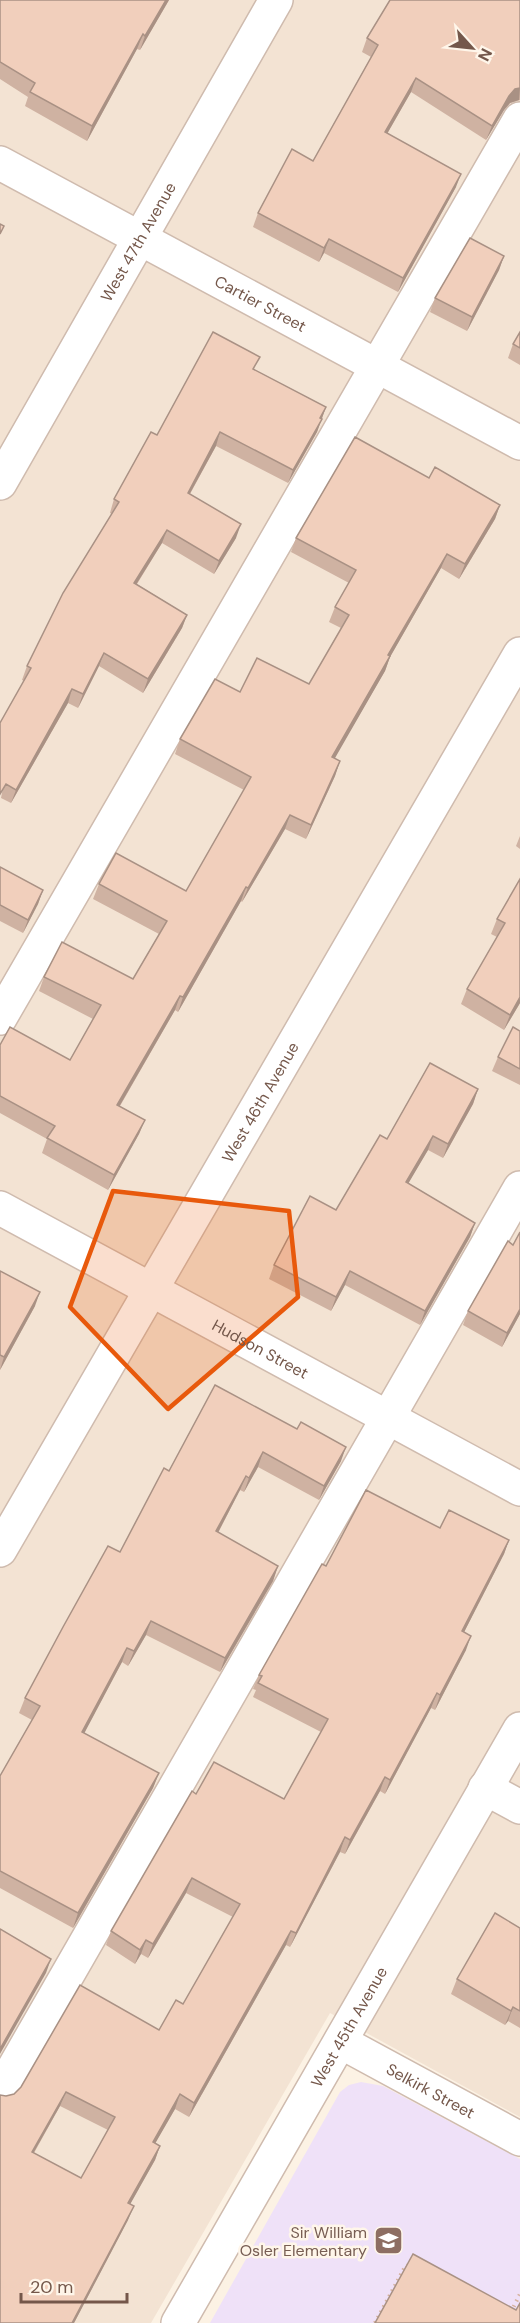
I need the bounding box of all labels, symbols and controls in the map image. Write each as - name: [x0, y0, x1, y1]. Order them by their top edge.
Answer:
- north arrow: [442, 18, 502, 78]
- text: N: [473, 45, 497, 65]
- street label: West 47th Avenue: [95, 178, 180, 305]
- street label: Cartier Street: [211, 270, 310, 337]
- street label: West 46th Avenue: [217, 1038, 303, 1166]
- street label: Hudson Street: [209, 1314, 312, 1383]
- street label: West 45th Avenue: [306, 1963, 392, 2091]
- street label: Selkirk Street: [383, 2058, 479, 2123]
- place label: Sir William Osler Elementary: [240, 2222, 367, 2261]
- school or university icon: Sir William Osler Elementary: [372, 2225, 404, 2257]
- scale bar: [21, 2266, 128, 2304]
- text: 20 m: [30, 2275, 73, 2299]

